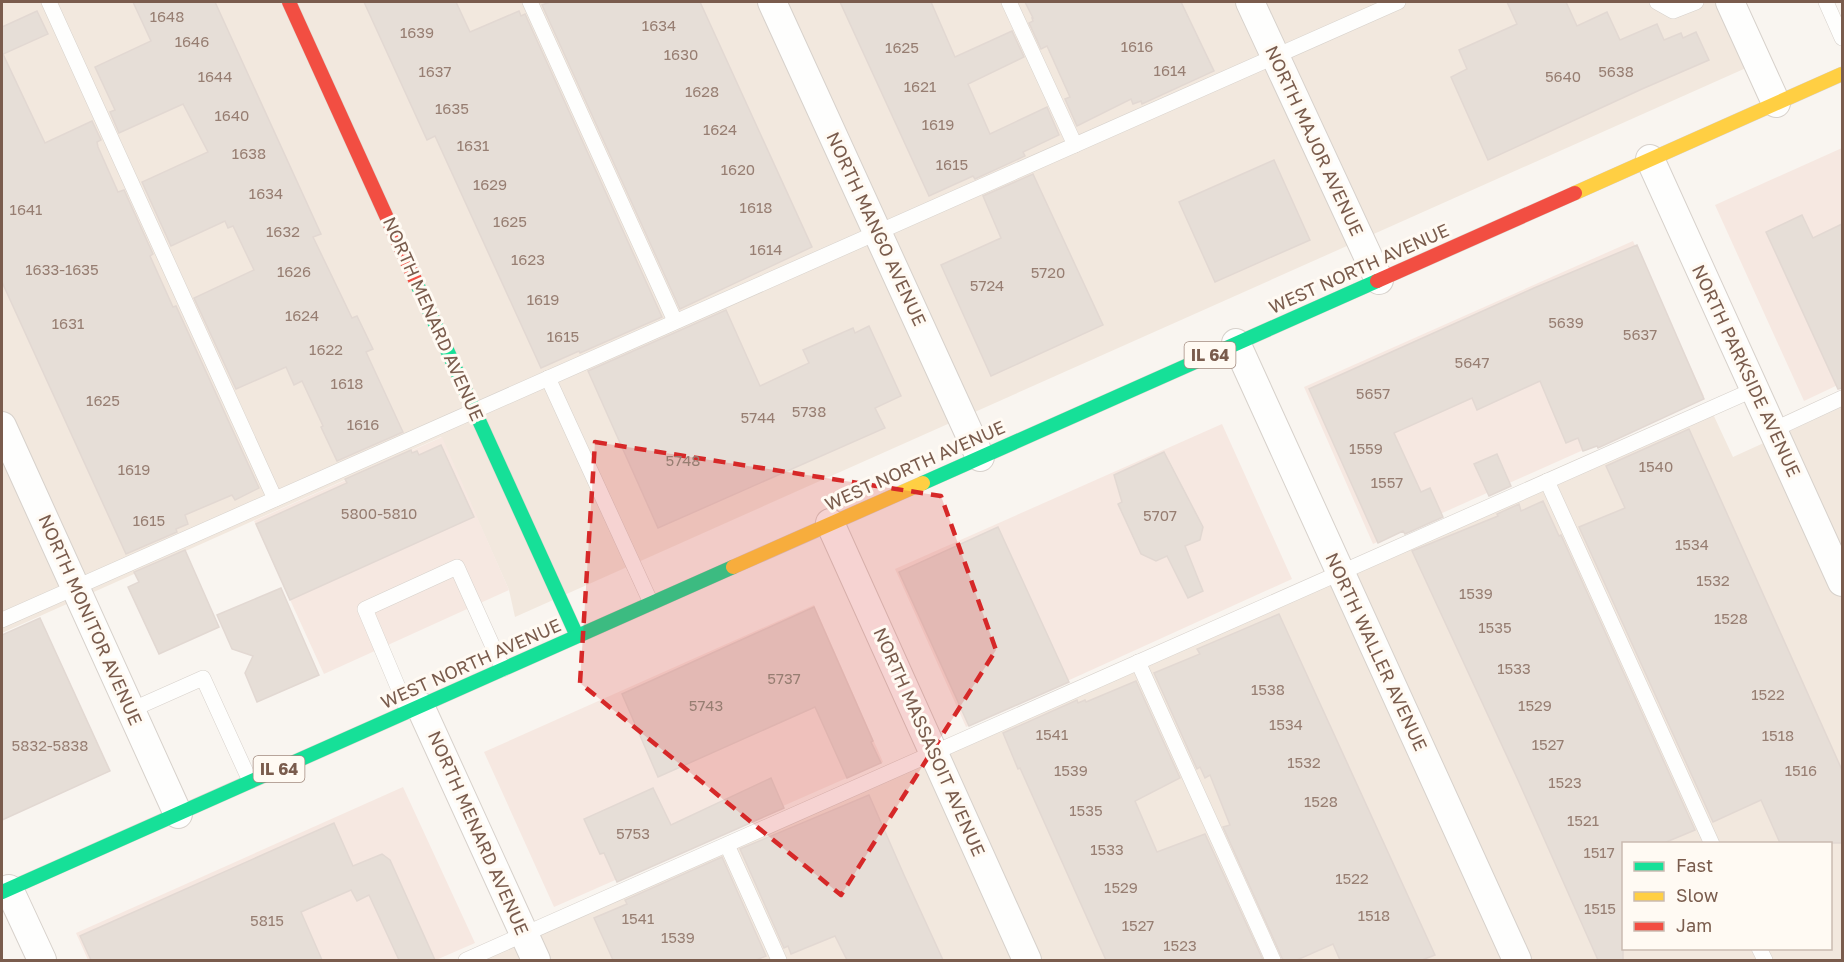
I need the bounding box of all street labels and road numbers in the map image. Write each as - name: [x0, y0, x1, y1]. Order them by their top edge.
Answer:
- street label: NORTH MAJOR AVENUE: [1261, 42, 1369, 239]
- street label: NORTH MANGO AVENUE: [822, 128, 932, 329]
- street label: NORTH MENARD AVENUE: [379, 213, 489, 424]
- street label: WEST NORTH AVENUE: [1265, 218, 1452, 318]
- street label: NORTH PARKSIDE AVENUE: [1688, 261, 1806, 480]
- road number: IL 64: [1184, 342, 1236, 368]
- street label: WEST NORTH AVENUE: [821, 415, 1008, 515]
- street label: NORTH MONITOR AVENUE: [34, 511, 147, 729]
- street label: NORTH WALLER AVENUE: [1321, 549, 1433, 754]
- street label: WEST NORTH AVENUE: [377, 613, 564, 713]
- street label: NORTH MASSASOIT AVENUE: [869, 624, 990, 859]
- street label: NORTH MENARD AVENUE: [424, 727, 534, 938]
- road number: IL 64: [254, 756, 304, 782]

